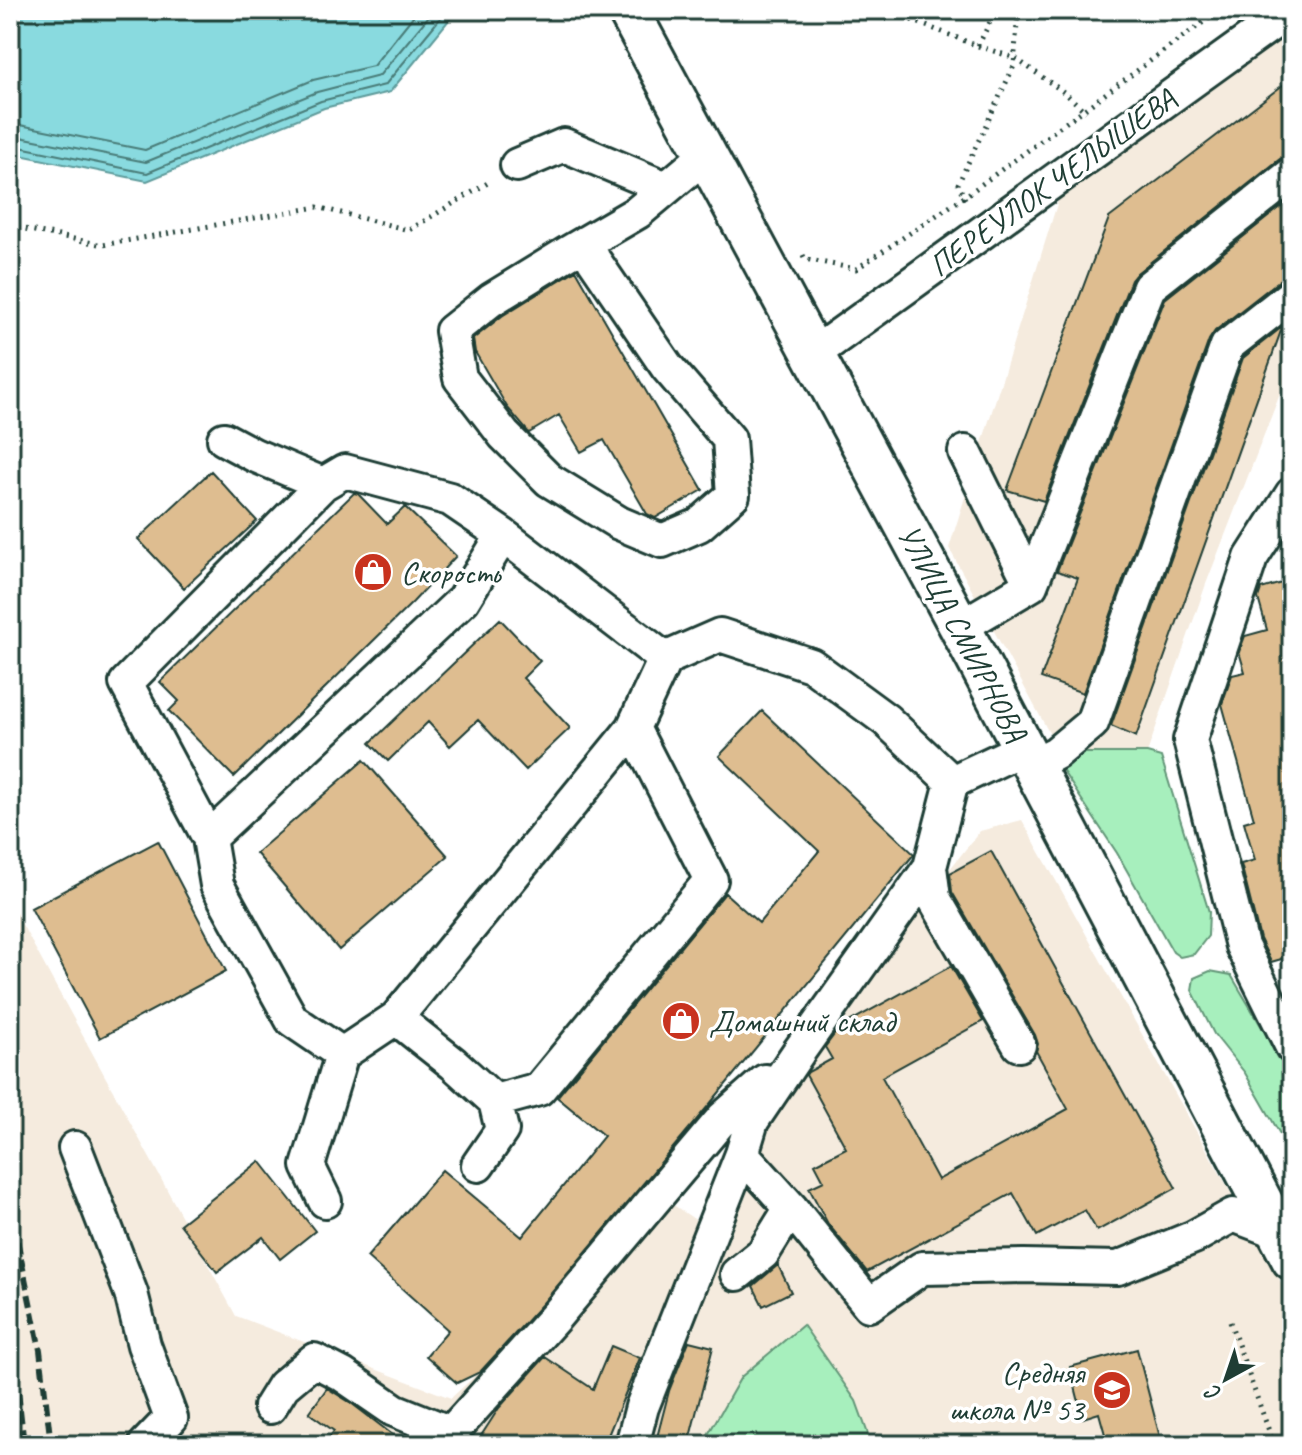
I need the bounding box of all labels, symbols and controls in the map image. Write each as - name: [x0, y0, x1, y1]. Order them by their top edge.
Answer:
- street label: ПЕРЕУЛОК ЧЕЛЫШЕВА: [921, 78, 1185, 286]
- street label: УЛИЦА СМИРНОВА: [888, 518, 1037, 750]
- shop icon: Скорость: [352, 551, 394, 593]
- place label: Скорость: [401, 552, 502, 593]
- shop icon: Домашний склад: [660, 1000, 702, 1042]
- place label: Домашний склад: [709, 1001, 897, 1042]
- north arrow: [1186, 1339, 1266, 1419]
- place label: Средняя школа № 53: [949, 1352, 1087, 1430]
- school or university icon: Средняя школа № 53: [1091, 1369, 1133, 1411]
- text: С: [1198, 1377, 1227, 1408]

